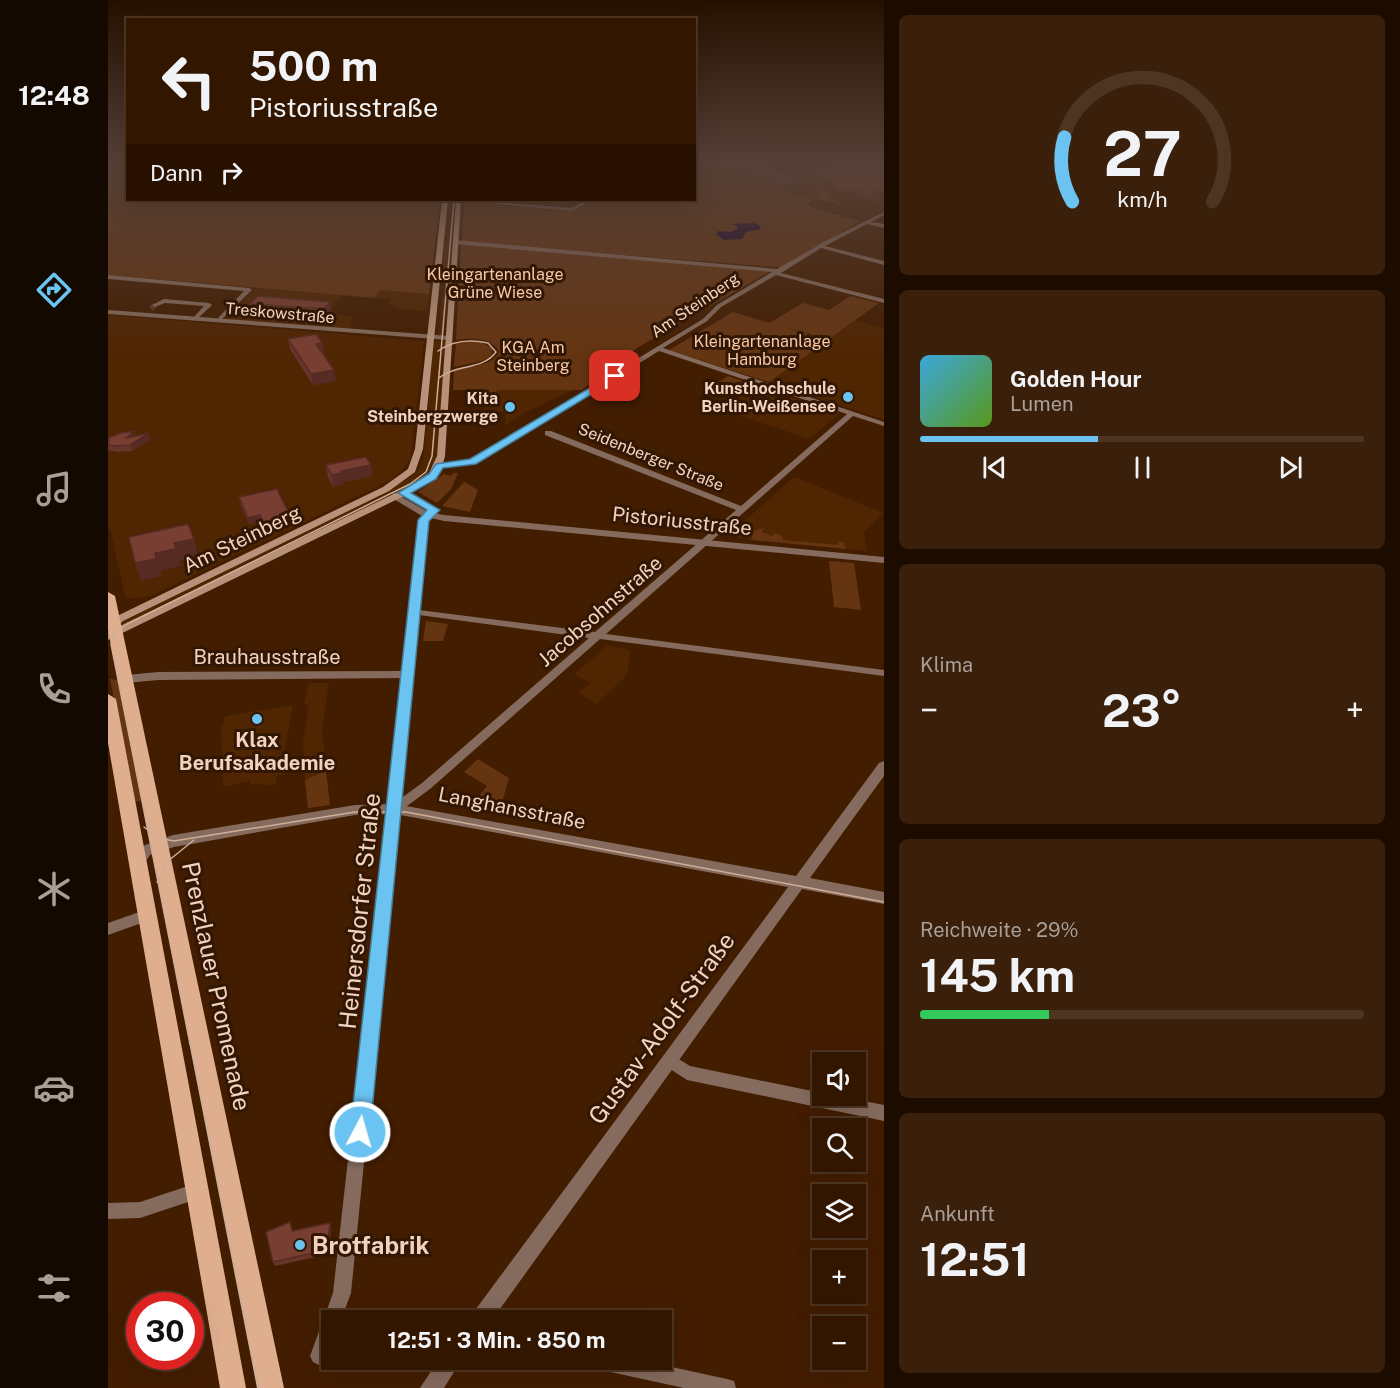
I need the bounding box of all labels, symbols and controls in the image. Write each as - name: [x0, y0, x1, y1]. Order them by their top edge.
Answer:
- text: 500 m: [249, 41, 378, 90]
- icon: left: [150, 42, 228, 120]
- text: 12:48: [18, 79, 90, 111]
- text: Pistoriusstraße: [249, 91, 438, 123]
- text: 27: [1103, 117, 1181, 190]
- icon: right: [215, 156, 248, 189]
- text: Dann: [150, 160, 203, 186]
- text: km/h: [1117, 187, 1167, 212]
- park label: Kleingartenanlage Grüne Wiese: [426, 265, 564, 302]
- street label: Am Steinberg: [647, 268, 743, 342]
- icon: directions: [33, 269, 75, 311]
- street label: Treskowstraße: [225, 299, 335, 327]
- park label: Kleingartenanlage Hamburg: [693, 332, 831, 369]
- park label: KGA Am Steinberg: [496, 338, 570, 375]
- pin: [589, 350, 640, 401]
- icon: arrive: [598, 359, 631, 392]
- text: Golden Hour: [1010, 366, 1141, 392]
- place label: Kunsthochschule Berlin-Weißensee: [701, 379, 836, 416]
- place label: Kita Steinbergzwerge: [367, 389, 498, 426]
- marker: Kunsthochschule Berlin-Weißensee: [841, 390, 855, 404]
- text: Lumen: [1010, 392, 1074, 416]
- marker: Kita Steinbergzwerge: [503, 400, 517, 414]
- street label: Seidenberger Straße: [576, 419, 726, 495]
- icon: previous: [978, 451, 1011, 484]
- icon: pause: [1126, 451, 1159, 484]
- icon: next: [1274, 451, 1307, 484]
- icon: music: [33, 468, 75, 510]
- street label: Am Steinberg: [179, 500, 305, 578]
- street label: Pistoriusstraße: [611, 502, 753, 540]
- street label: Jacobsohnstraße: [533, 551, 667, 671]
- street label: Brauhausstraße: [193, 645, 341, 669]
- text: Klima: [920, 653, 973, 677]
- icon: phone: [33, 668, 75, 710]
- text: 23°: [1102, 684, 1182, 737]
- text: −: [920, 691, 938, 729]
- text: +: [1346, 691, 1364, 729]
- marker: Klax Berufsakademie: [250, 712, 264, 726]
- place label: Klax Berufsakademie: [179, 728, 335, 775]
- street label: Langhansstraße: [436, 782, 588, 834]
- street label: Heinersdorfer Straße: [333, 792, 385, 1030]
- street label: Prenzlauer Promenade: [177, 859, 257, 1113]
- icon: climate: [33, 868, 75, 910]
- text: Reichweite · 29%: [920, 918, 1078, 942]
- street label: Gustav-Adolf-Straße: [582, 927, 740, 1129]
- text: 145 km: [920, 949, 1075, 1002]
- map controls: [812, 1052, 866, 1370]
- button: sound: [812, 1052, 866, 1106]
- icon: car: [33, 1067, 75, 1109]
- position arrow: [328, 1100, 392, 1164]
- button: search: [812, 1118, 866, 1172]
- button: layers: [812, 1184, 866, 1238]
- text: Ankunft: [920, 1202, 995, 1226]
- place label: Brotfabrik: [312, 1231, 429, 1259]
- text: 12:51: [920, 1233, 1030, 1286]
- marker: Brotfabrik: [293, 1238, 307, 1252]
- button: +: [812, 1250, 866, 1304]
- icon: filters: [33, 1267, 75, 1309]
- speed limit sign: 30: [126, 1292, 204, 1370]
- button: −: [812, 1316, 866, 1370]
- text: 12:51 · 3 Min. · 850 m: [388, 1327, 605, 1353]

